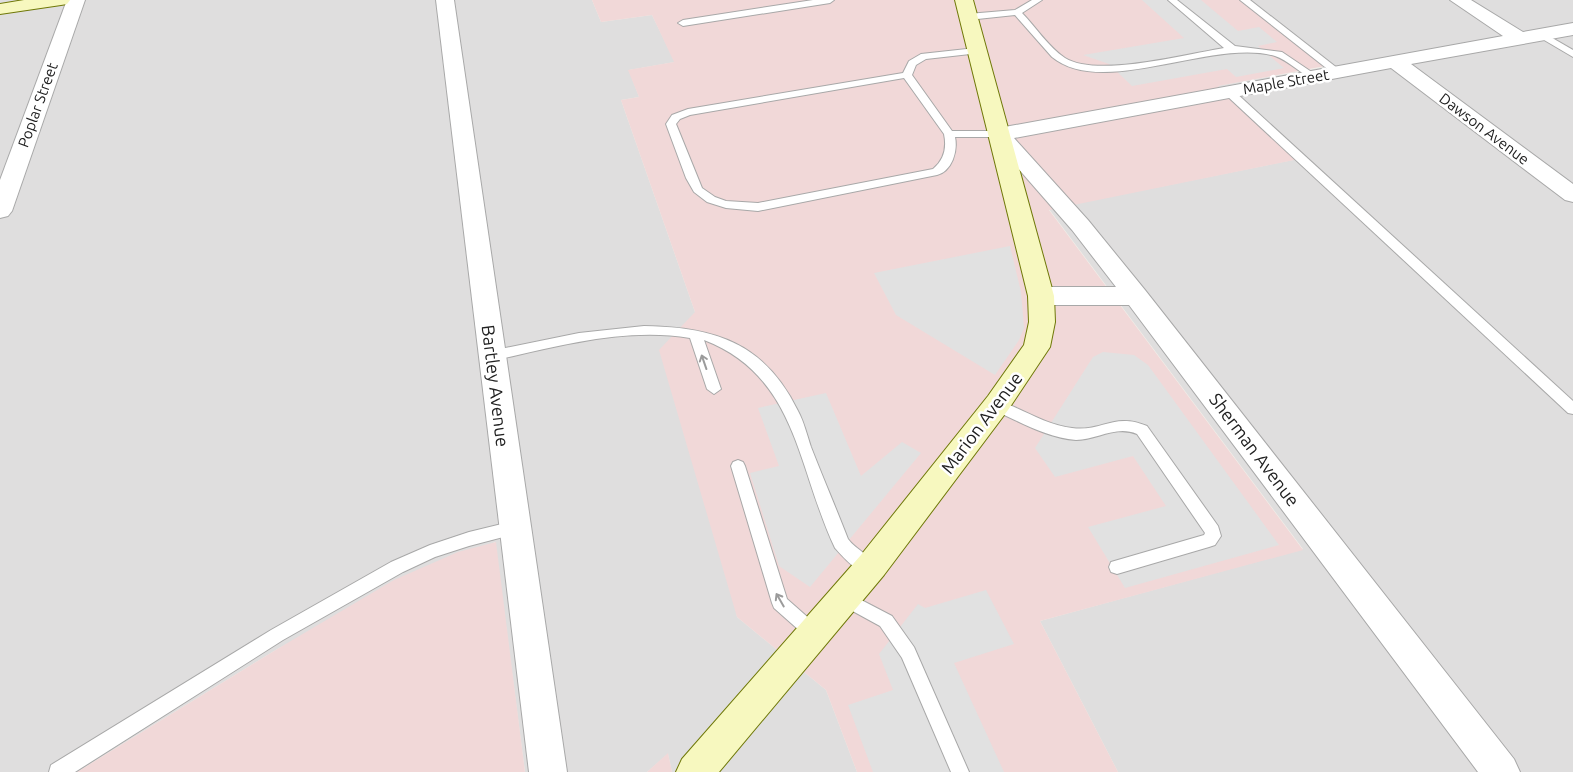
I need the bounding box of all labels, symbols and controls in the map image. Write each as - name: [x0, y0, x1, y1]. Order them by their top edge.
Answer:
- street label: Poplar Street: [14, 60, 61, 150]
- street label: Maple Street: [1242, 66, 1330, 97]
- street label: Dawson Avenue: [1436, 89, 1532, 168]
- street label: Bartley Avenue: [479, 324, 513, 448]
- one-way arrow: [699, 355, 708, 370]
- street label: Marion Avenue: [937, 368, 1026, 477]
- street label: Sherman Avenue: [1206, 389, 1304, 510]
- one-way arrow: [775, 593, 785, 608]

